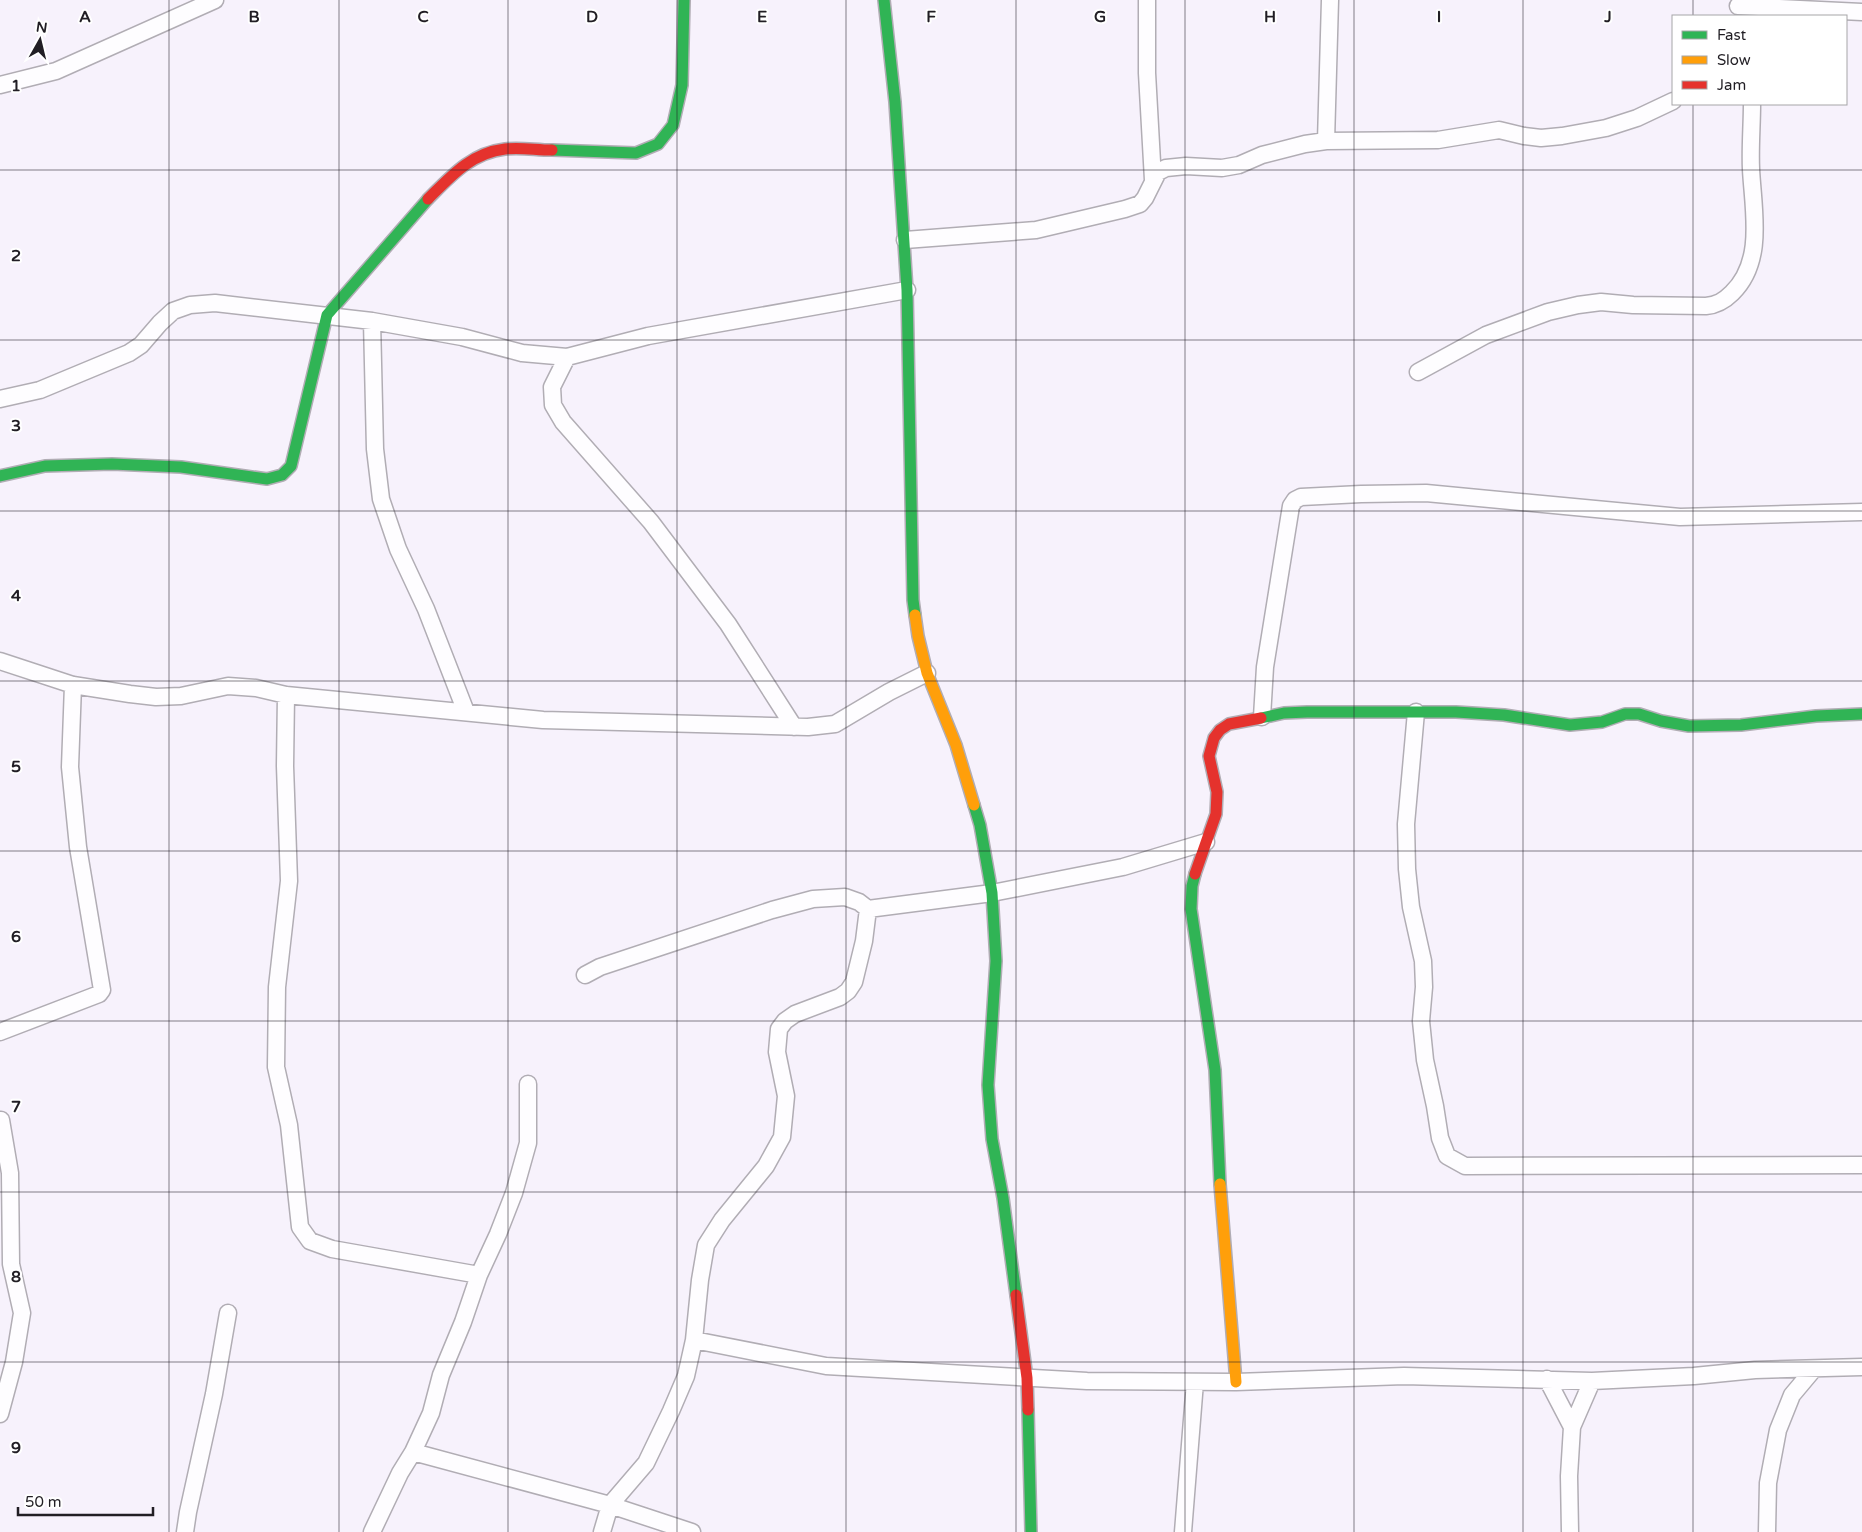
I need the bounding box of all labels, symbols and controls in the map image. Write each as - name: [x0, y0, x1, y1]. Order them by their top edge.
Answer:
- text: A: [79, 7, 91, 27]
- text: B: [248, 7, 260, 27]
- text: C: [417, 7, 429, 27]
- text: D: [586, 7, 598, 27]
- text: E: [757, 7, 767, 27]
- text: F: [926, 7, 936, 27]
- text: G: [1094, 7, 1106, 27]
- text: H: [1264, 7, 1276, 27]
- text: I: [1437, 7, 1441, 27]
- text: J: [1603, 7, 1612, 27]
- north arrow: [15, 15, 65, 65]
- legend: [1672, 15, 1847, 105]
- text: N: [35, 18, 48, 37]
- text: Fast: [1717, 26, 1747, 44]
- text: Slow: [1717, 51, 1751, 69]
- text: 1: [11, 76, 21, 96]
- text: Jam: [1717, 76, 1746, 94]
- text: 2: [11, 246, 21, 266]
- text: 3: [11, 416, 21, 436]
- text: 4: [11, 586, 21, 606]
- text: 5: [11, 757, 21, 777]
- text: 6: [11, 927, 21, 947]
- text: 7: [11, 1097, 21, 1117]
- text: 8: [11, 1267, 21, 1287]
- text: 9: [11, 1438, 21, 1458]
- scale bar: [18, 1484, 152, 1516]
- text: 50 m: [25, 1493, 62, 1511]

